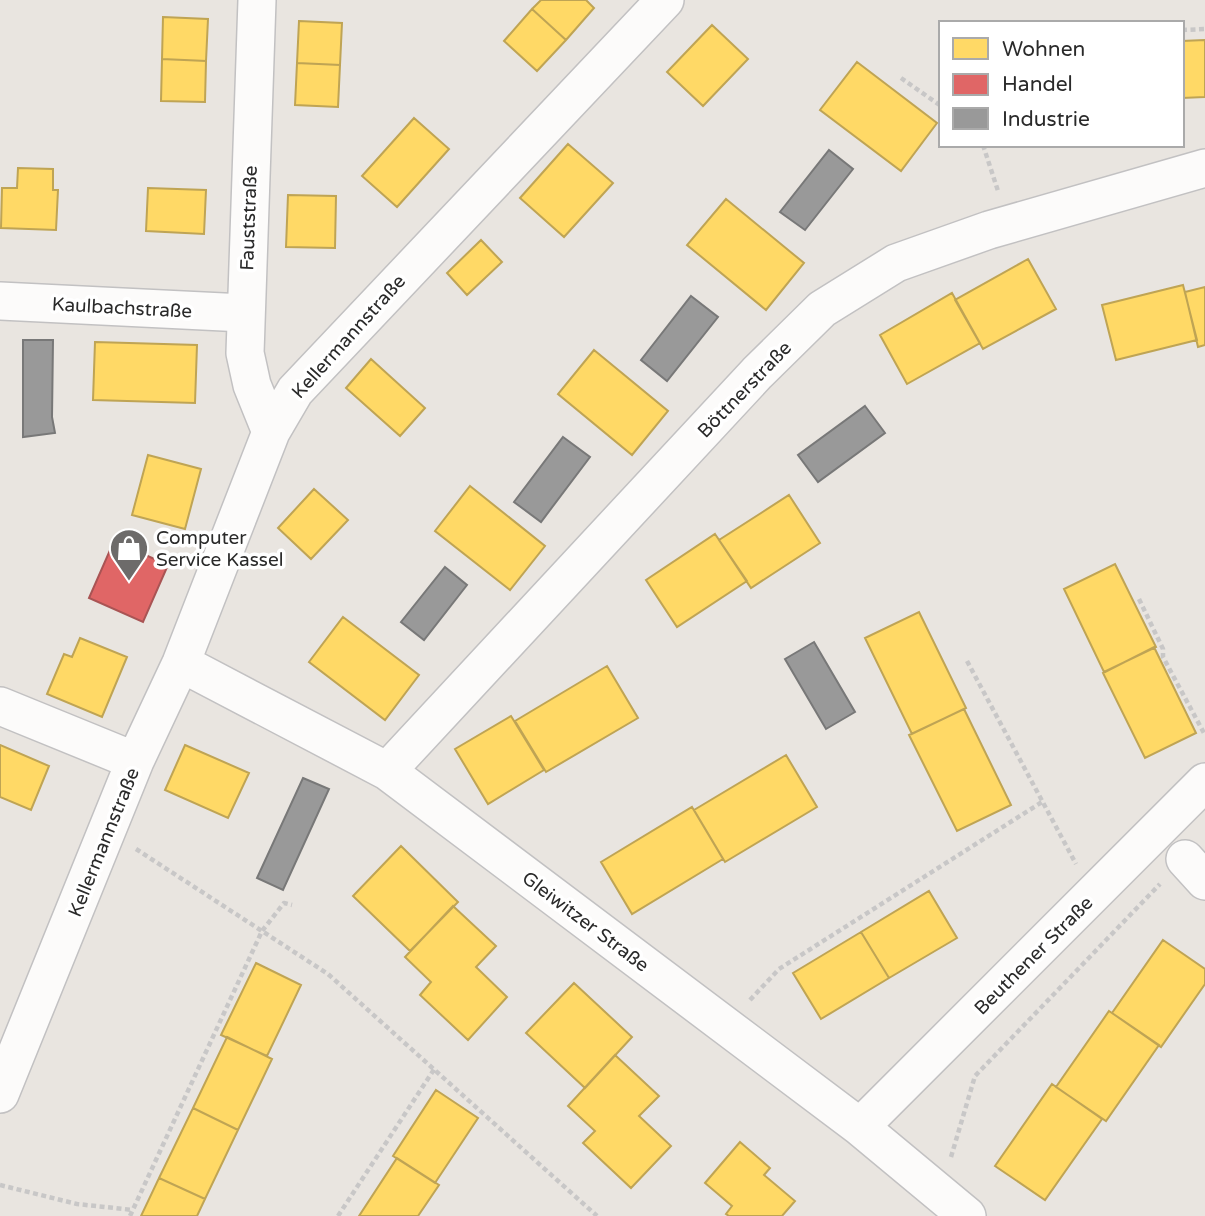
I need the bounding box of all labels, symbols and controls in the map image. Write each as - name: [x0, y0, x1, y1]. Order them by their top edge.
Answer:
- legend: [939, 21, 1184, 147]
- text: Wohnen: [1002, 37, 1085, 62]
- text: Handel: [1002, 72, 1073, 97]
- text: Industrie: [1002, 107, 1090, 132]
- street label: Fauststraße: [236, 165, 262, 271]
- street label: Kellermannstraße: [287, 270, 410, 403]
- street label: Kaulbachstraße: [51, 293, 193, 323]
- street label: Böttnerstraße: [693, 337, 796, 442]
- shop icon: Computer Service Kassel: [108, 527, 150, 582]
- place label: Computer Service Kassel: [156, 527, 283, 571]
- street label: Kellermannstraße: [64, 765, 144, 920]
- street label: Gleiwitzer Straße: [518, 867, 653, 977]
- street label: Beuthener Straße: [970, 892, 1097, 1019]

